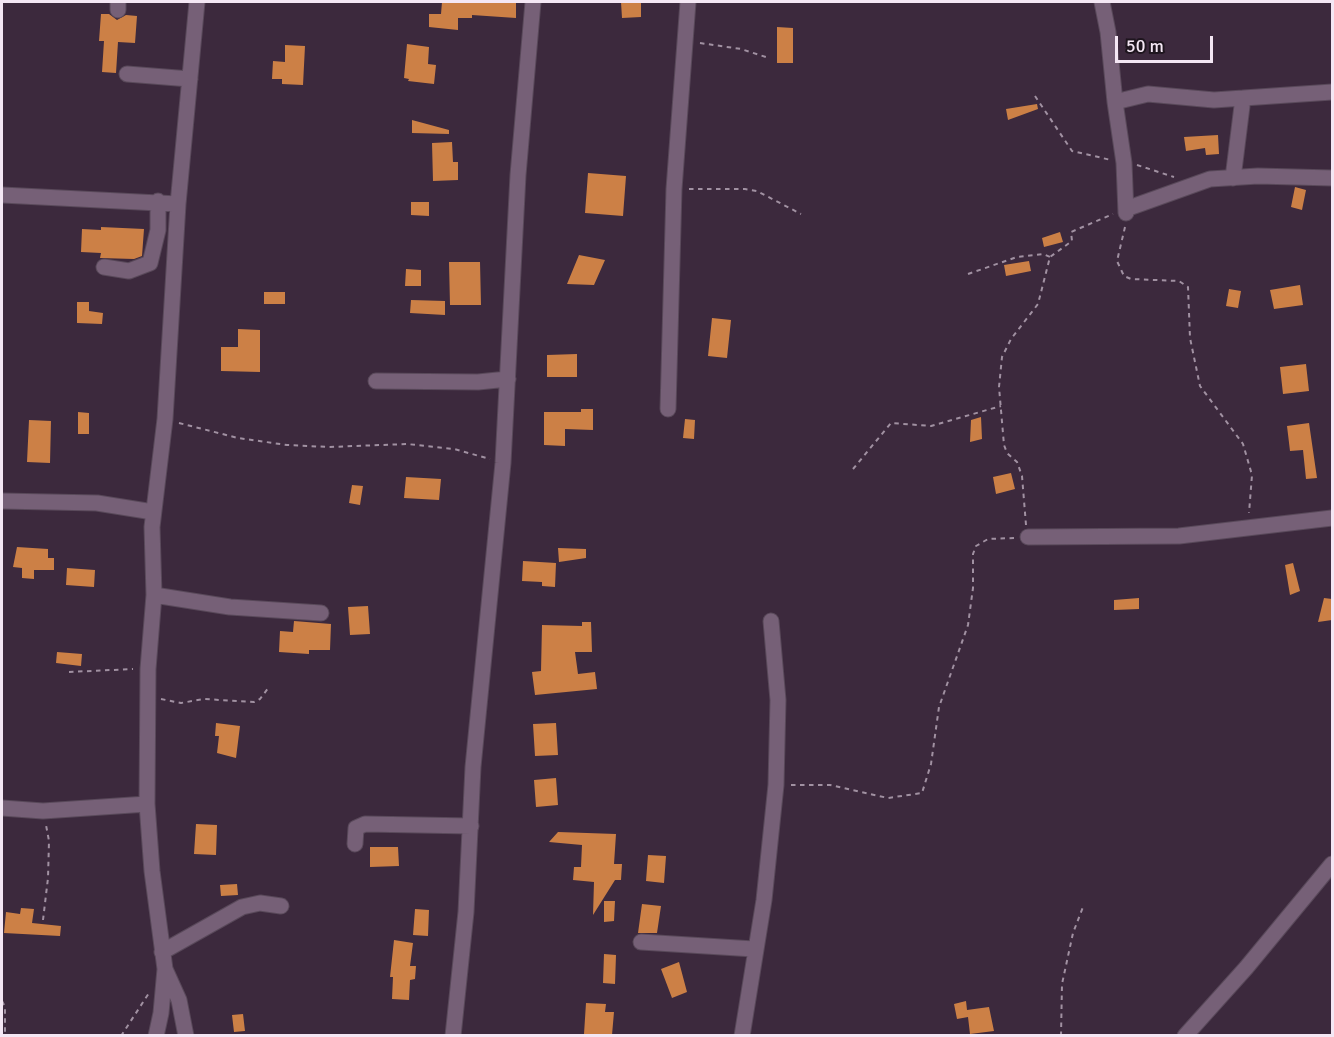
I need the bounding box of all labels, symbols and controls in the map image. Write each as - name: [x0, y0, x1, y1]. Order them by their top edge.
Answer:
- scale bar: [1118, 24, 1216, 62]
- text: 50 m: [1126, 35, 1164, 57]

